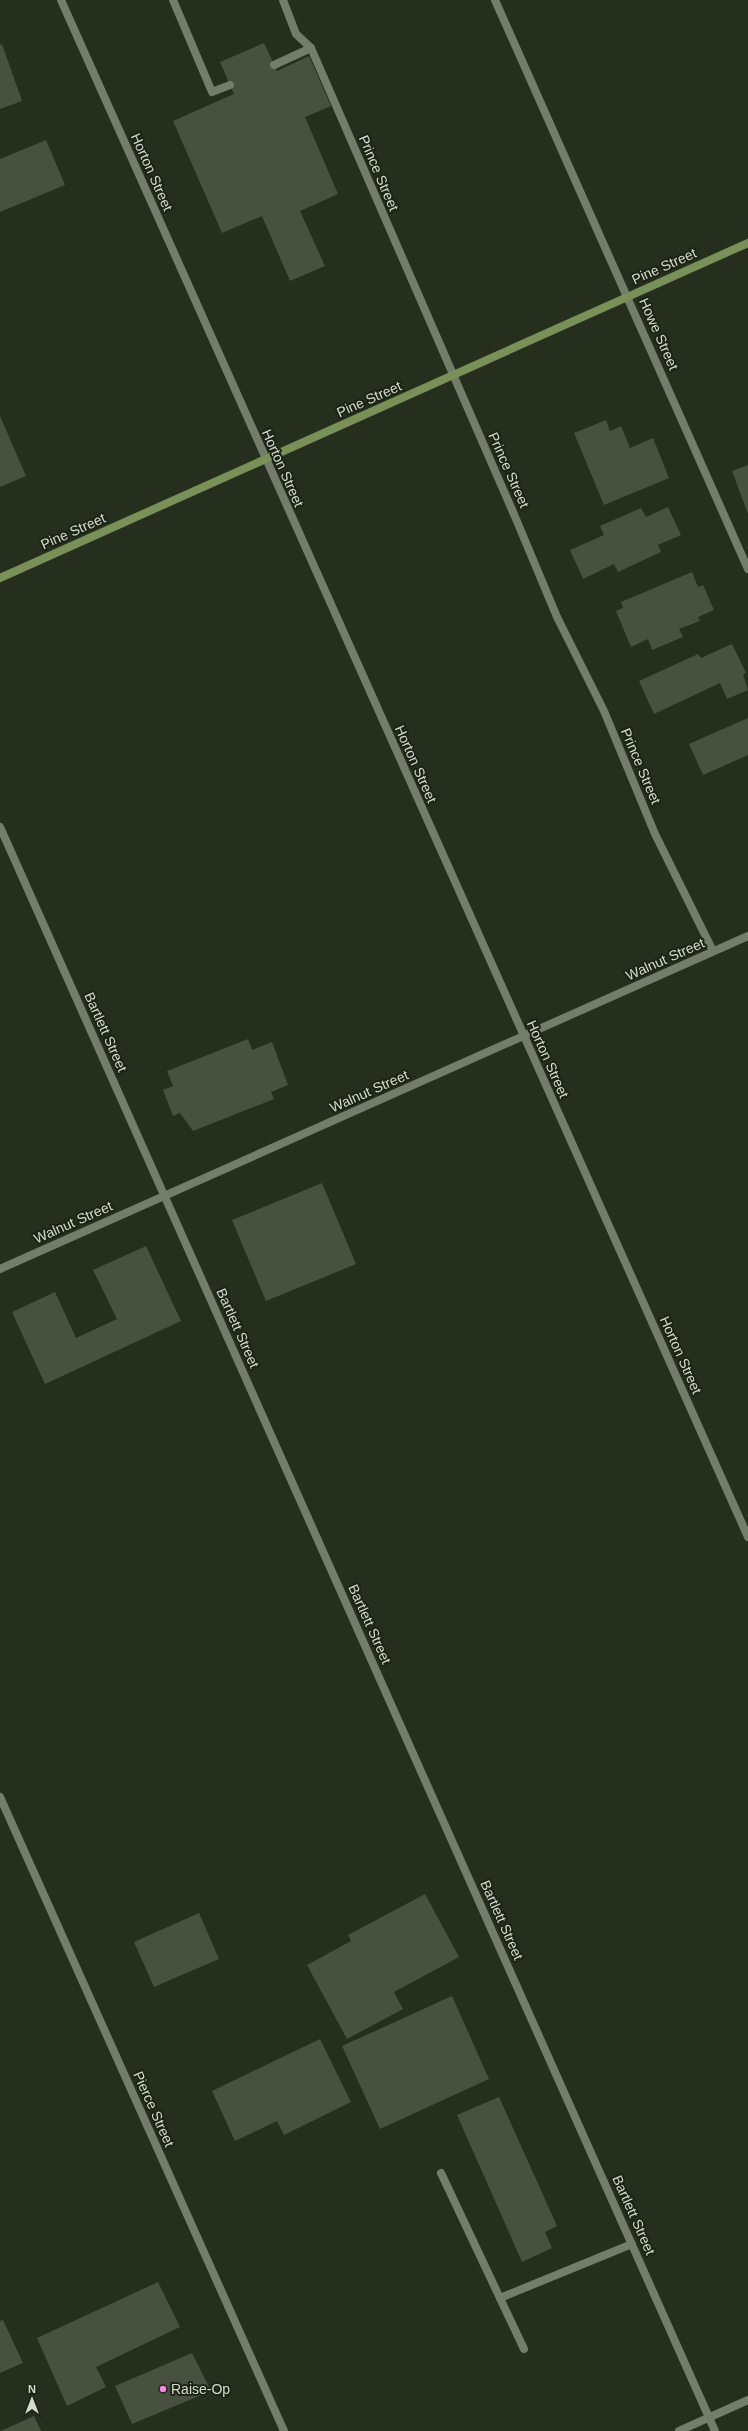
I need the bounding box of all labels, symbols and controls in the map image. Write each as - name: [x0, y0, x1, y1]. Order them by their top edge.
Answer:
- street label: Horton Street: [128, 131, 176, 213]
- street label: Prince Street: [356, 133, 402, 213]
- street label: Pine Street: [629, 245, 699, 287]
- street label: Howe Street: [636, 296, 682, 373]
- street label: Pine Street: [334, 378, 404, 420]
- street label: Horton Street: [259, 427, 307, 509]
- street label: Prince Street: [485, 430, 533, 510]
- street label: Pine Street: [38, 510, 108, 552]
- street label: Horton Street: [392, 723, 440, 805]
- street label: Prince Street: [618, 726, 664, 806]
- street label: Walnut Street: [623, 935, 707, 983]
- street label: Bartlett Street: [81, 990, 131, 1074]
- street label: Horton Street: [524, 1018, 572, 1100]
- street label: Walnut Street: [327, 1067, 411, 1115]
- street label: Walnut Street: [31, 1198, 115, 1246]
- street label: Bartlett Street: [213, 1286, 263, 1370]
- street label: Horton Street: [657, 1314, 705, 1396]
- street label: Bartlett Street: [345, 1582, 395, 1666]
- street label: Bartlett Street: [477, 1878, 527, 1962]
- street label: Pierce Street: [130, 2069, 178, 2149]
- street label: Bartlett Street: [609, 2173, 659, 2257]
- north arrow: [12, 2379, 52, 2419]
- place label: Raise-Op: [171, 2381, 230, 2397]
- text: N: [28, 2383, 36, 2395]
- marker: Raise-Op: [158, 2384, 168, 2394]

